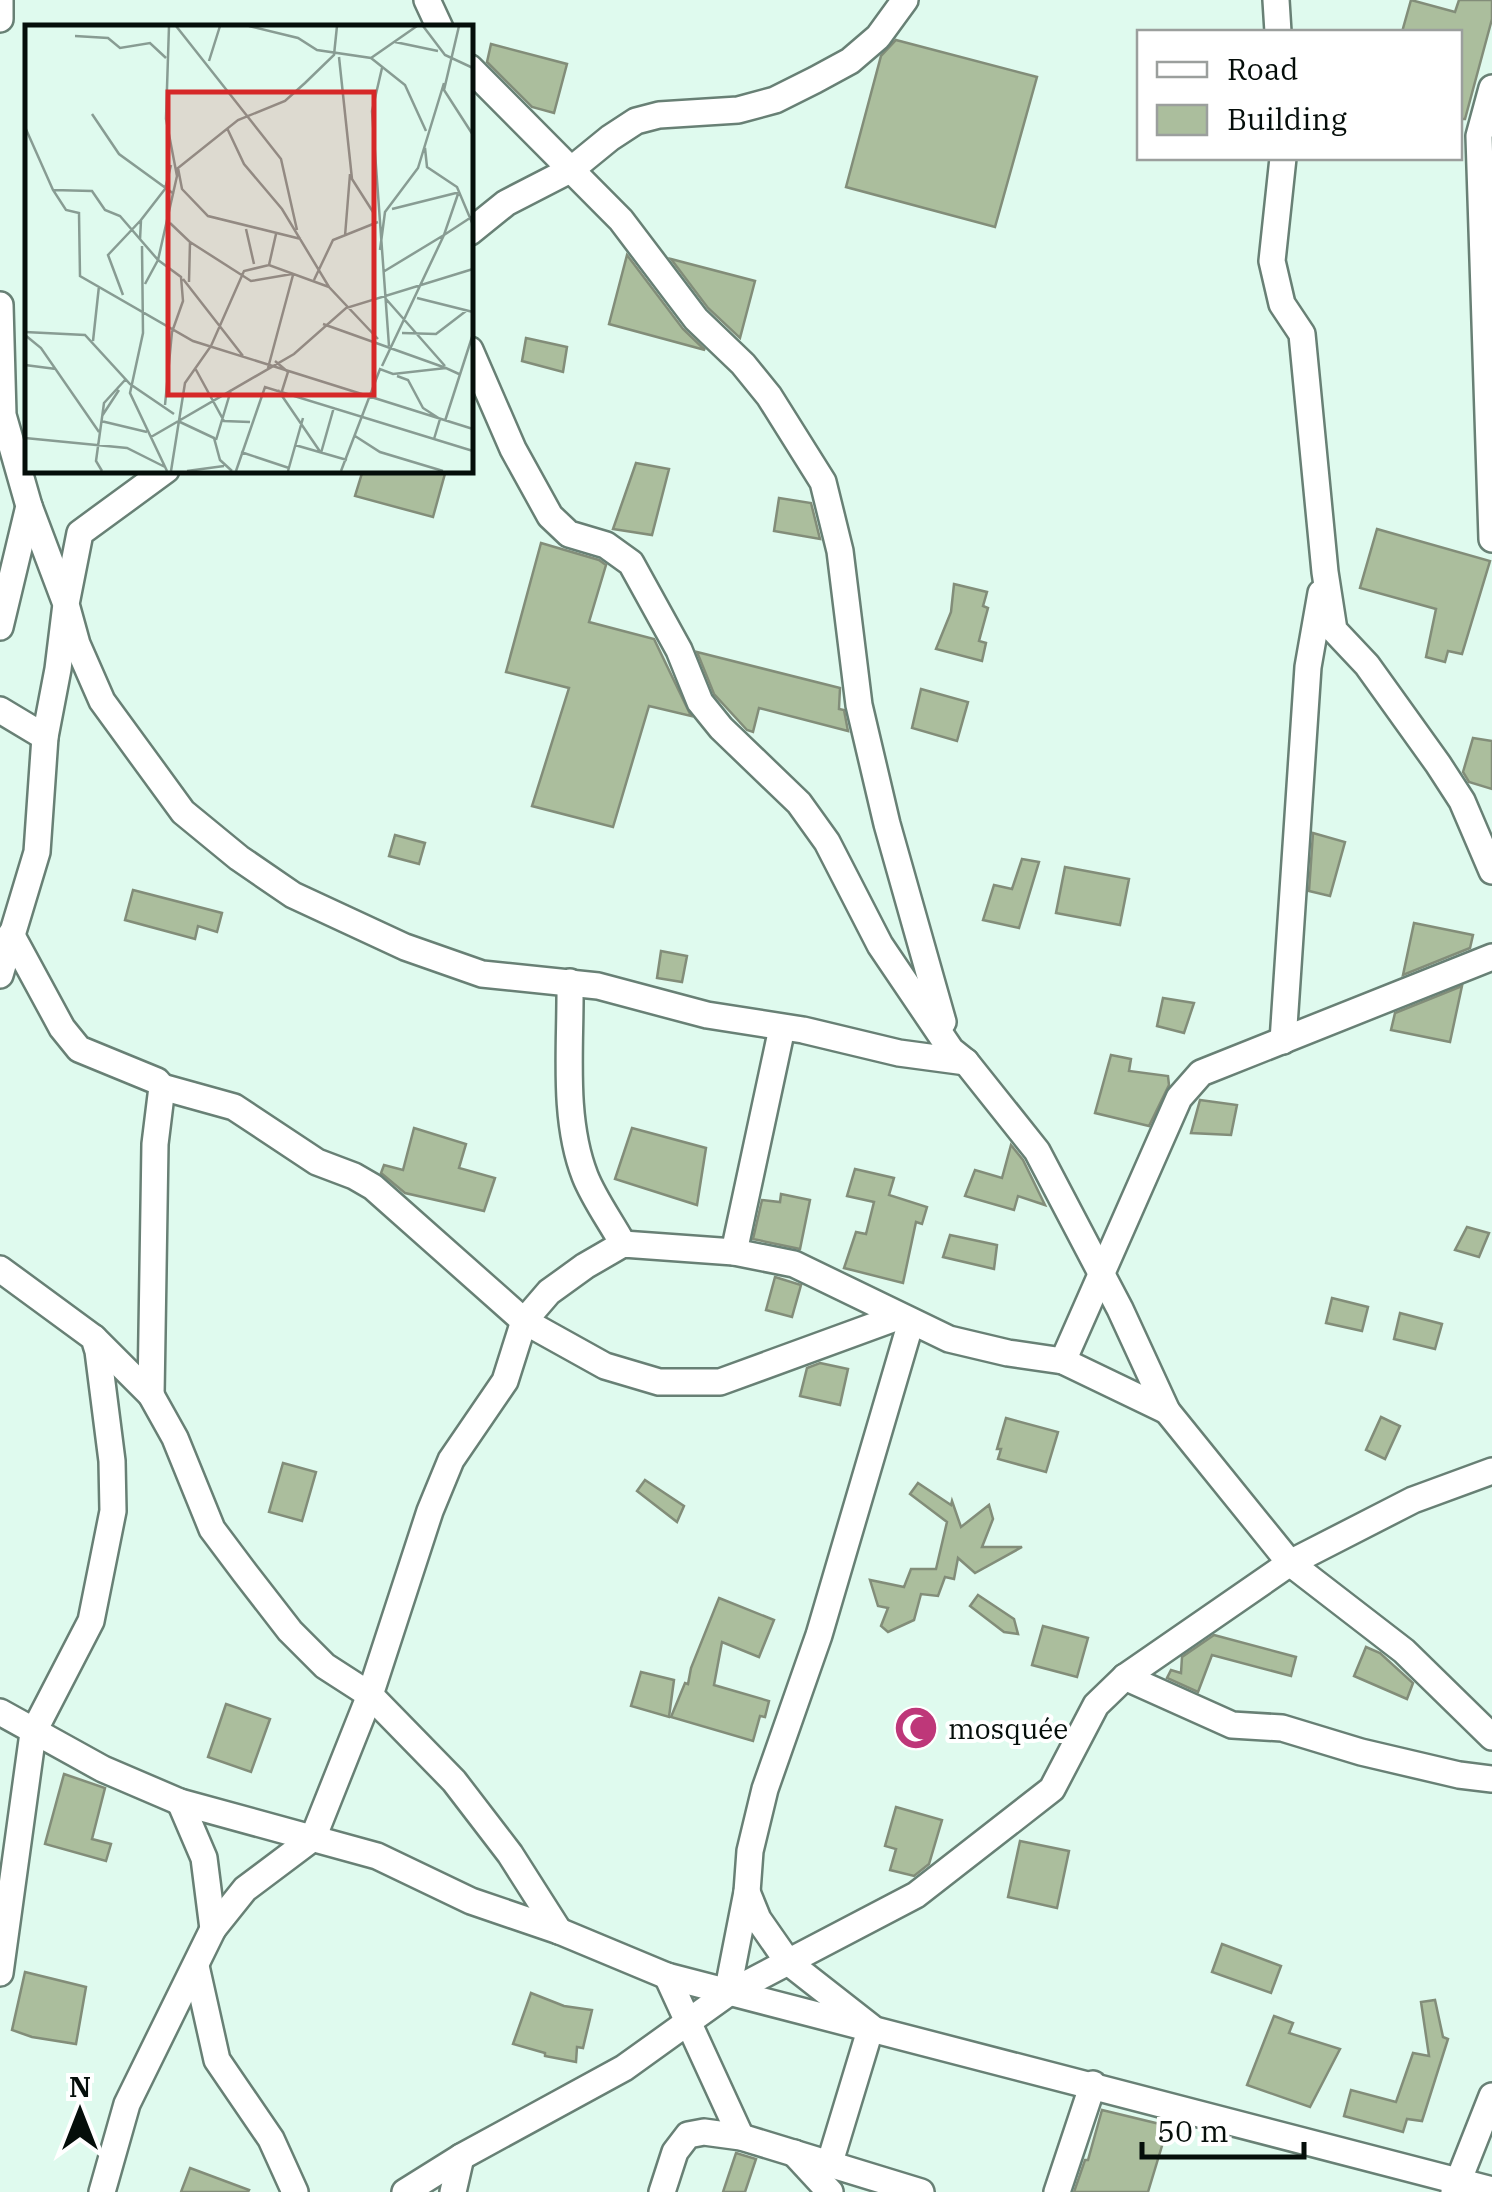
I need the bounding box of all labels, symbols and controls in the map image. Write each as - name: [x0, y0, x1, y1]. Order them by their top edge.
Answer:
- inset map: [25, 25, 472, 472]
- legend: [1137, 30, 1462, 160]
- text: Road: [1227, 49, 1299, 88]
- text: Building: [1227, 99, 1347, 138]
- mosque icon: mosquée: [893, 1705, 939, 1751]
- place label: mosquée: [948, 1710, 1068, 1747]
- north arrow: [30, 2062, 130, 2162]
- text: N: [69, 2068, 91, 2105]
- scale bar: [1142, 2097, 1304, 2159]
- text: 50 m: [1157, 2111, 1229, 2150]

